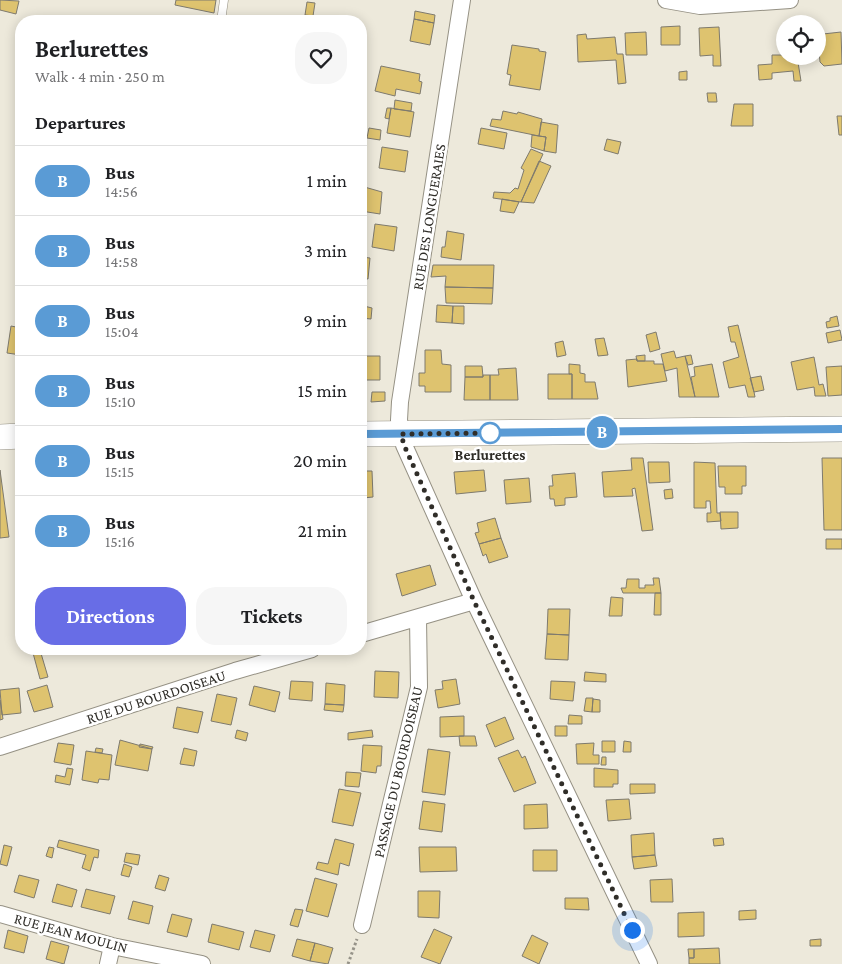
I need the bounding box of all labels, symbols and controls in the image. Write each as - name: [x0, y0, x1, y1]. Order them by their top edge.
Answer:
- map controls: [776, 15, 826, 65]
- button: locate: [776, 15, 826, 65]
- button: heart: [295, 32, 347, 84]
- text: Berlurettes: [35, 35, 148, 62]
- text: Walk · 4 min · 250 m: [35, 68, 165, 85]
- text: Departures: [35, 112, 126, 133]
- street label: RUE DES LONGUERAIES: [410, 143, 448, 291]
- text: Bus: [105, 162, 135, 183]
- text: 1 min: [307, 170, 347, 191]
- text: B: [57, 171, 68, 191]
- text: 14:56: [105, 183, 138, 200]
- text: Bus: [105, 232, 135, 253]
- text: 3 min: [304, 240, 347, 261]
- text: B: [57, 241, 68, 261]
- text: 14:58: [105, 253, 138, 270]
- text: Bus: [105, 302, 135, 323]
- text: 9 min: [303, 310, 347, 331]
- text: B: [57, 311, 68, 331]
- text: 15:04: [105, 323, 139, 340]
- text: Bus: [105, 372, 135, 393]
- text: 15 min: [298, 380, 347, 401]
- text: B: [57, 381, 68, 401]
- text: 15:10: [105, 393, 136, 410]
- line badge: B: [586, 416, 618, 448]
- marker: Berlurettes: [479, 422, 501, 444]
- text: B: [597, 422, 607, 442]
- text: Bus: [105, 442, 135, 463]
- place label: Berlurettes: [455, 447, 525, 463]
- text: 20 min: [293, 450, 347, 471]
- text: B: [57, 451, 68, 471]
- text: 15:15: [105, 463, 134, 480]
- text: Bus: [105, 512, 135, 533]
- text: 21 min: [298, 520, 347, 541]
- text: B: [57, 521, 68, 541]
- text: 15:16: [105, 533, 135, 550]
- button: Directions: [35, 587, 186, 645]
- button: Tickets: [196, 587, 347, 645]
- street label: RUE DU BOURDOISEAU: [84, 667, 228, 727]
- street label: PASSAGE DU BOURDOISEAU: [371, 685, 426, 859]
- street label: RUE JEAN MOULIN: [12, 910, 130, 957]
- your location: [620, 918, 645, 943]

